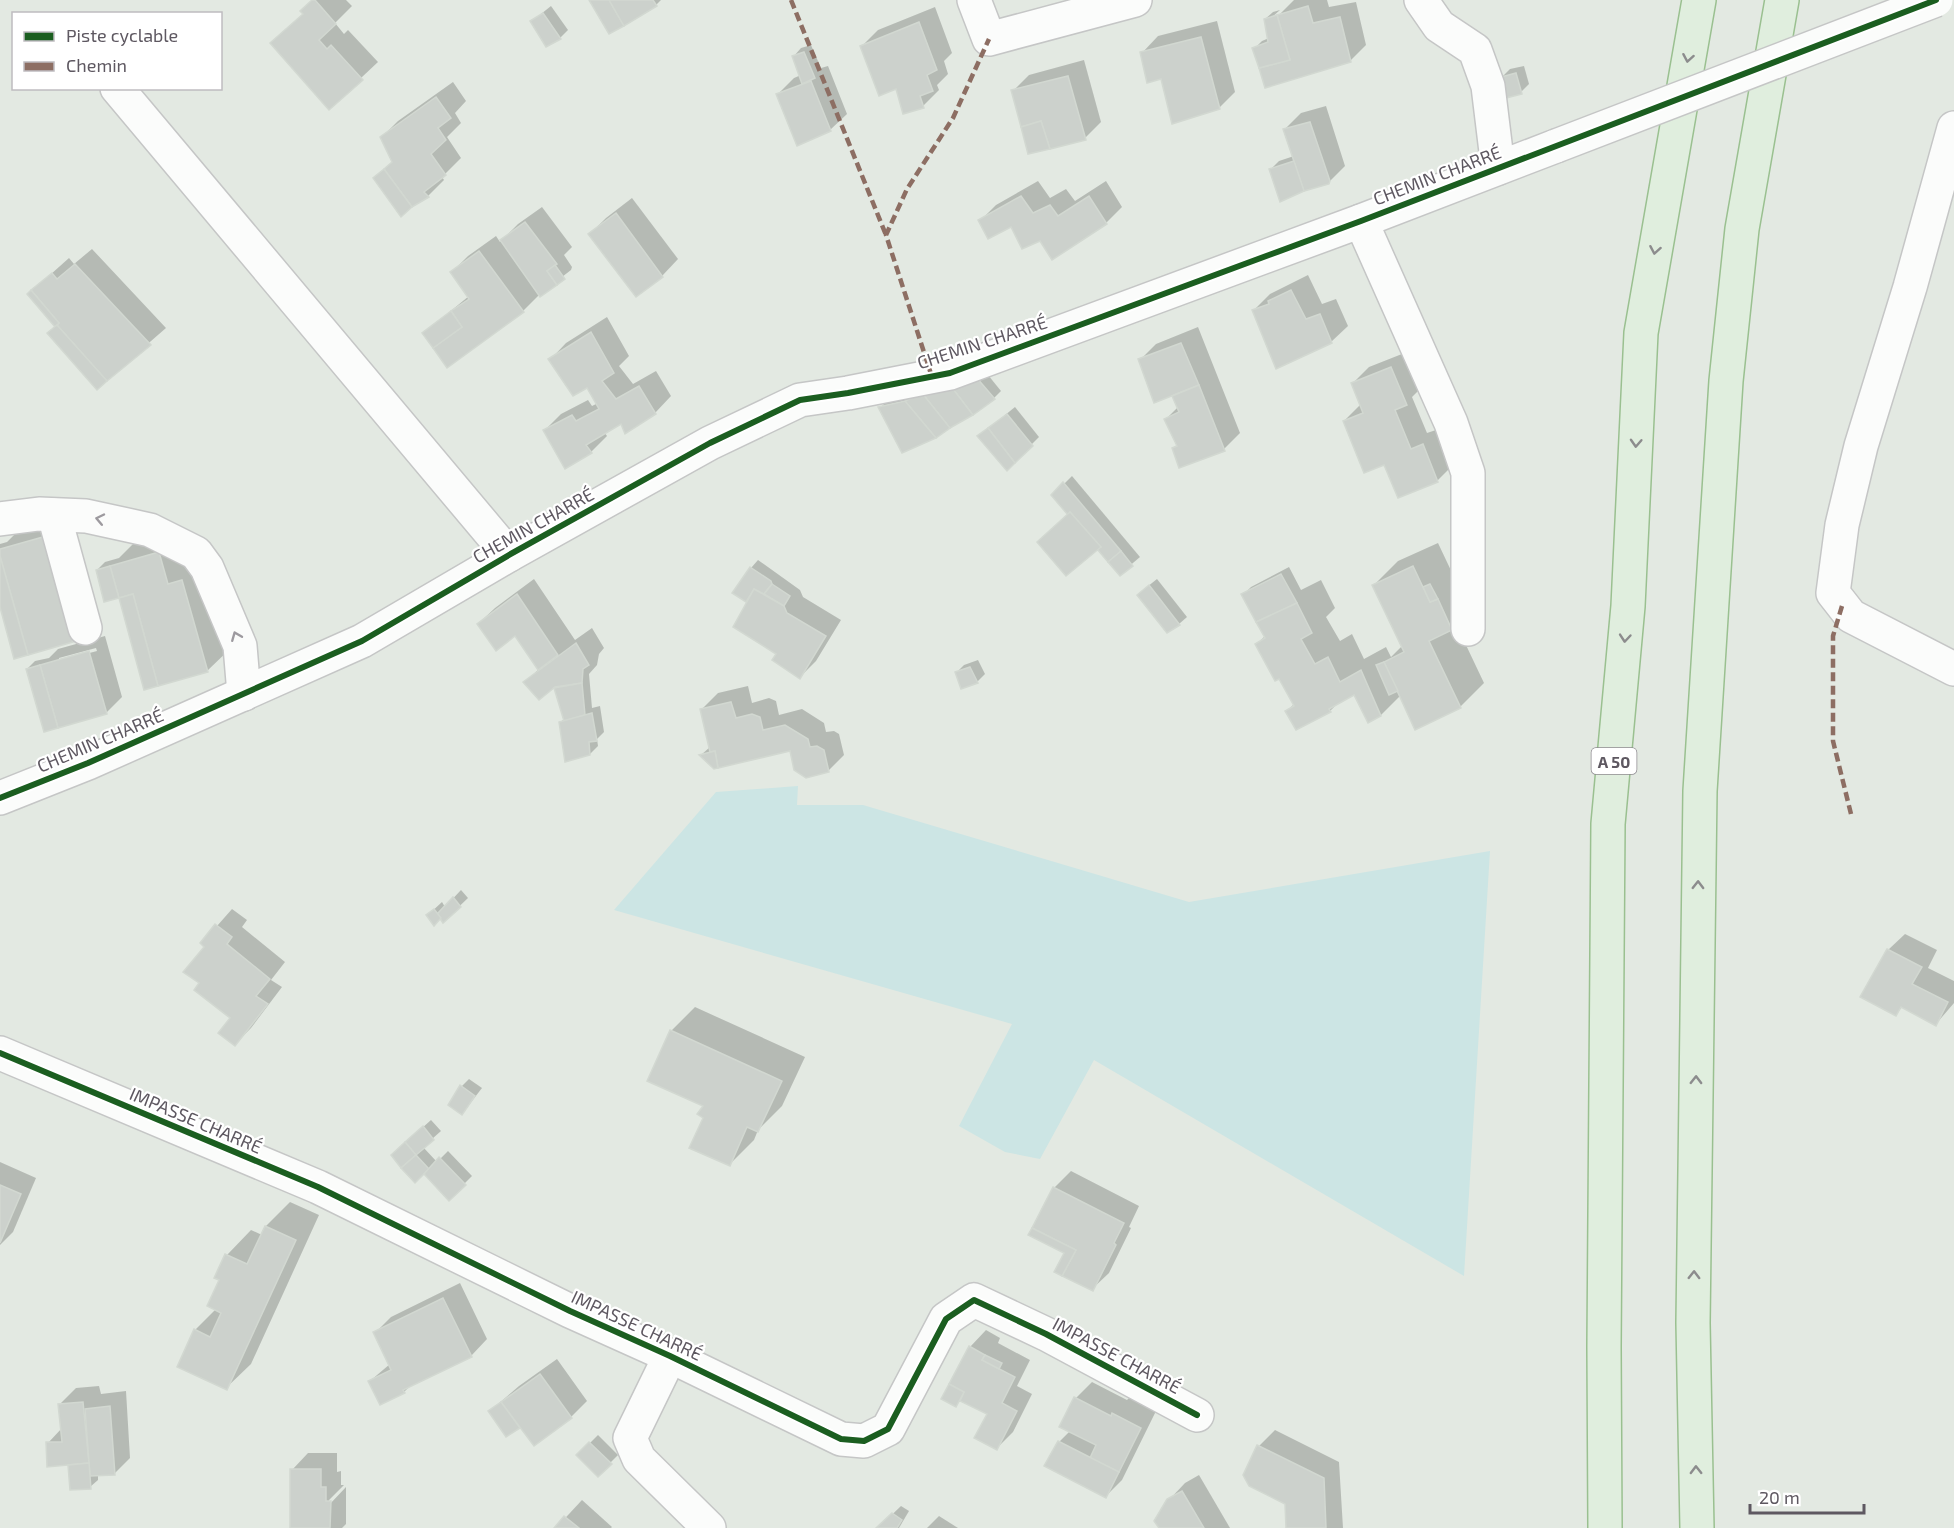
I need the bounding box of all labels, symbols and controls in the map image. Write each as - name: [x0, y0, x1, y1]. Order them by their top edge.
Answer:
- legend: [12, 12, 222, 90]
- text: Piste cyclable: [66, 24, 178, 46]
- one-way arrow: [1683, 53, 1695, 62]
- text: Chemin: [66, 54, 127, 76]
- street label: CHEMIN CHARRÉ: [1370, 140, 1504, 210]
- one-way arrow: [1650, 245, 1662, 254]
- street label: CHEMIN CHARRÉ: [914, 311, 1050, 373]
- one-way arrow: [1629, 439, 1642, 448]
- street label: CHEMIN CHARRÉ: [468, 483, 598, 567]
- one-way arrow: [96, 513, 106, 526]
- one-way arrow: [231, 632, 243, 643]
- one-way arrow: [1619, 634, 1632, 643]
- street label: CHEMIN CHARRÉ: [33, 703, 167, 777]
- road number: A 50: [1592, 748, 1636, 774]
- one-way arrow: [1692, 880, 1705, 889]
- one-way arrow: [1690, 1075, 1702, 1084]
- street label: IMPASSE CHARRÉ: [126, 1082, 266, 1158]
- one-way arrow: [1688, 1270, 1700, 1279]
- street label: IMPASSE CHARRÉ: [568, 1285, 706, 1365]
- street label: IMPASSE CHARRÉ: [1049, 1312, 1185, 1398]
- one-way arrow: [1690, 1465, 1702, 1474]
- scale bar: [1750, 1477, 1864, 1515]
- text: 20 m: [1759, 1486, 1800, 1508]

